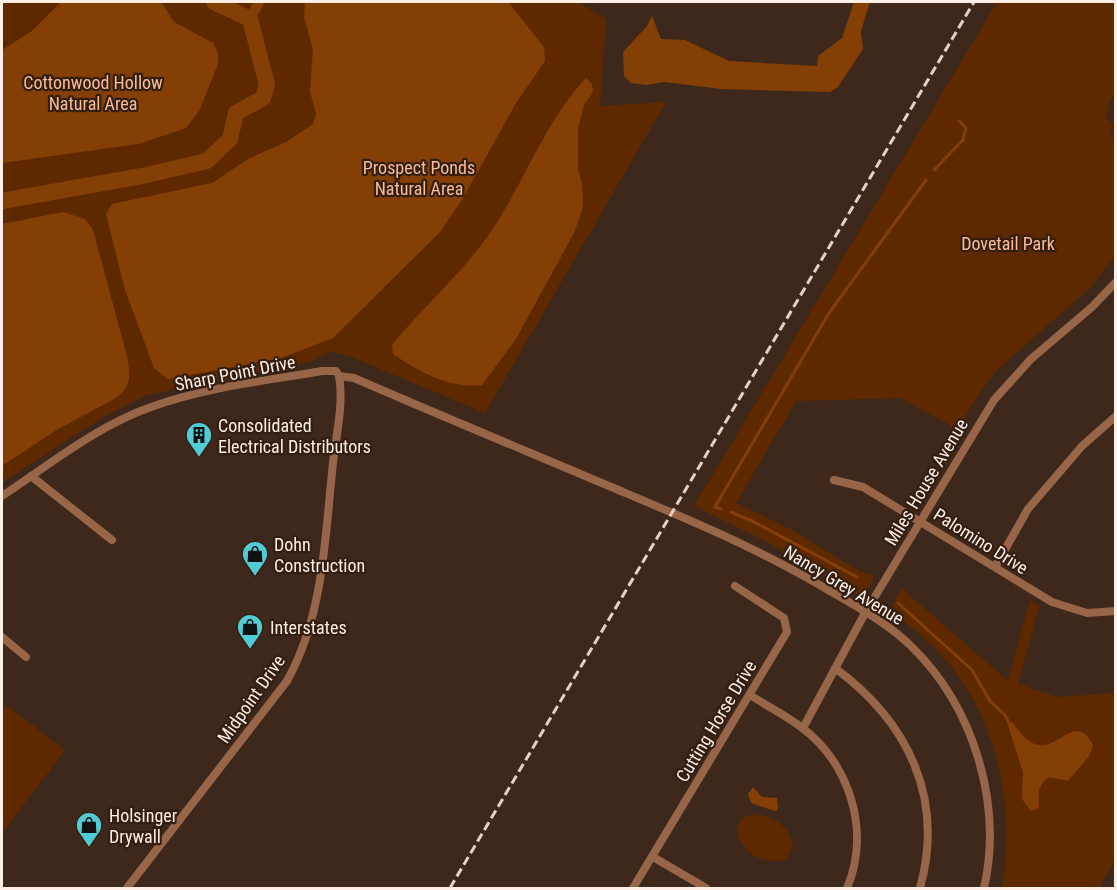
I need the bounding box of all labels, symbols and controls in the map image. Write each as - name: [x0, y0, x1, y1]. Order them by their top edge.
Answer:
- park label: Cottonwood Hollow Natural Area: [23, 72, 163, 114]
- park label: Prospect Ponds Natural Area: [363, 157, 475, 199]
- park label: Dovetail Park: [961, 233, 1055, 254]
- street label: Sharp Point Drive: [173, 351, 297, 395]
- place label: Consolidated Electrical Distributors: [218, 415, 371, 457]
- street label: Miles House Avenue: [880, 415, 972, 549]
- building icon: Consolidated Electrical Distributors: [184, 420, 214, 458]
- street label: Palomino Drive: [930, 504, 1032, 578]
- place label: Dohn Construction: [274, 534, 365, 576]
- shop icon: Dohn Construction: [240, 539, 270, 577]
- street label: Nancy Grey Avenue: [780, 541, 908, 629]
- shop icon: Interstates: [235, 612, 265, 650]
- place label: Interstates: [270, 617, 347, 638]
- street label: Midpoint Drive: [213, 651, 289, 747]
- street label: Cutting Horse Drive: [672, 657, 760, 785]
- place label: Holsinger Drywall: [109, 805, 178, 847]
- shop icon: Holsinger Drywall: [74, 810, 104, 848]

